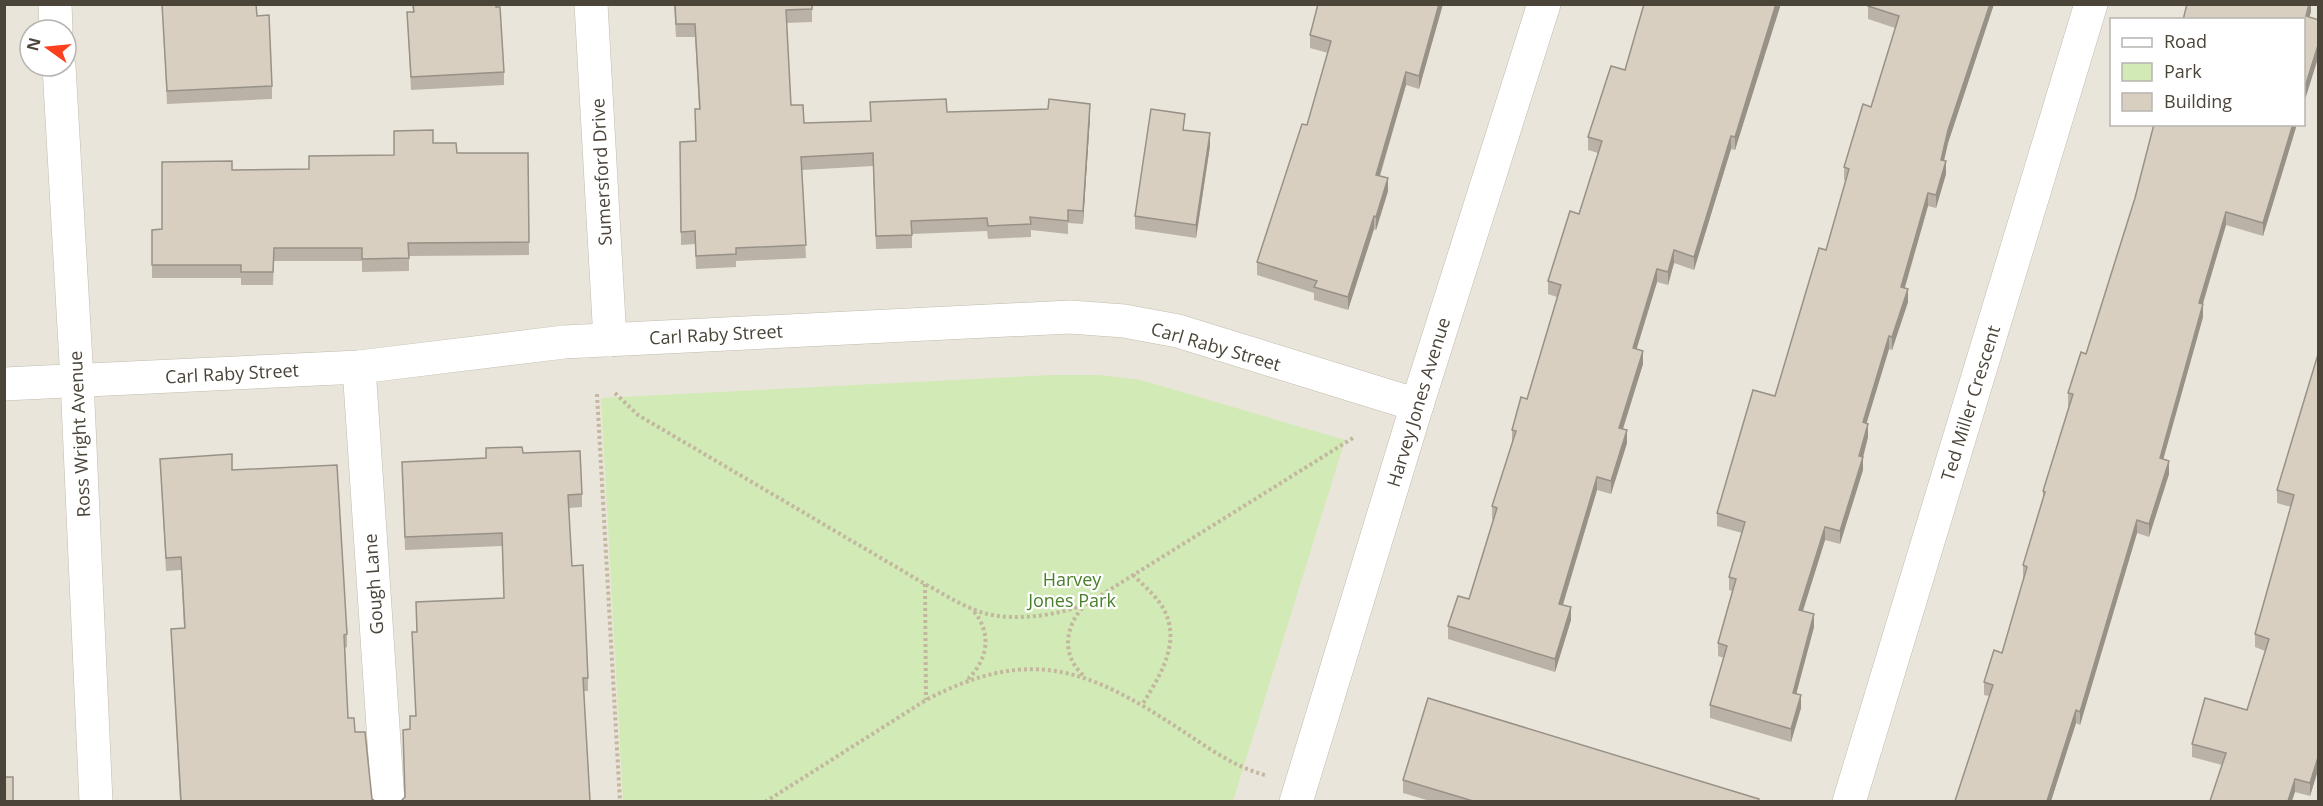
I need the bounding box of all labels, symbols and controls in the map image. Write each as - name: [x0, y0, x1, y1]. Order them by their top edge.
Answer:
- north arrow: [18, 18, 78, 78]
- legend: [2110, 18, 2305, 126]
- text: Road: [2164, 29, 2207, 53]
- text: N: [21, 35, 46, 53]
- text: Park: [2164, 59, 2202, 83]
- text: Building: [2164, 89, 2232, 113]
- street label: Sumersford Drive: [585, 98, 617, 246]
- street label: Harvey Jones Avenue: [1381, 314, 1455, 490]
- street label: Carl Raby Street: [1148, 316, 1284, 376]
- street label: Carl Raby Street: [648, 319, 784, 349]
- street label: Ted Miller Crescent: [1935, 322, 2005, 484]
- street label: Ross Wright Avenue: [63, 350, 95, 518]
- street label: Carl Raby Street: [164, 358, 300, 388]
- street label: Gough Lane: [358, 533, 388, 635]
- park label: Harvey Jones Park: [1026, 567, 1116, 612]

